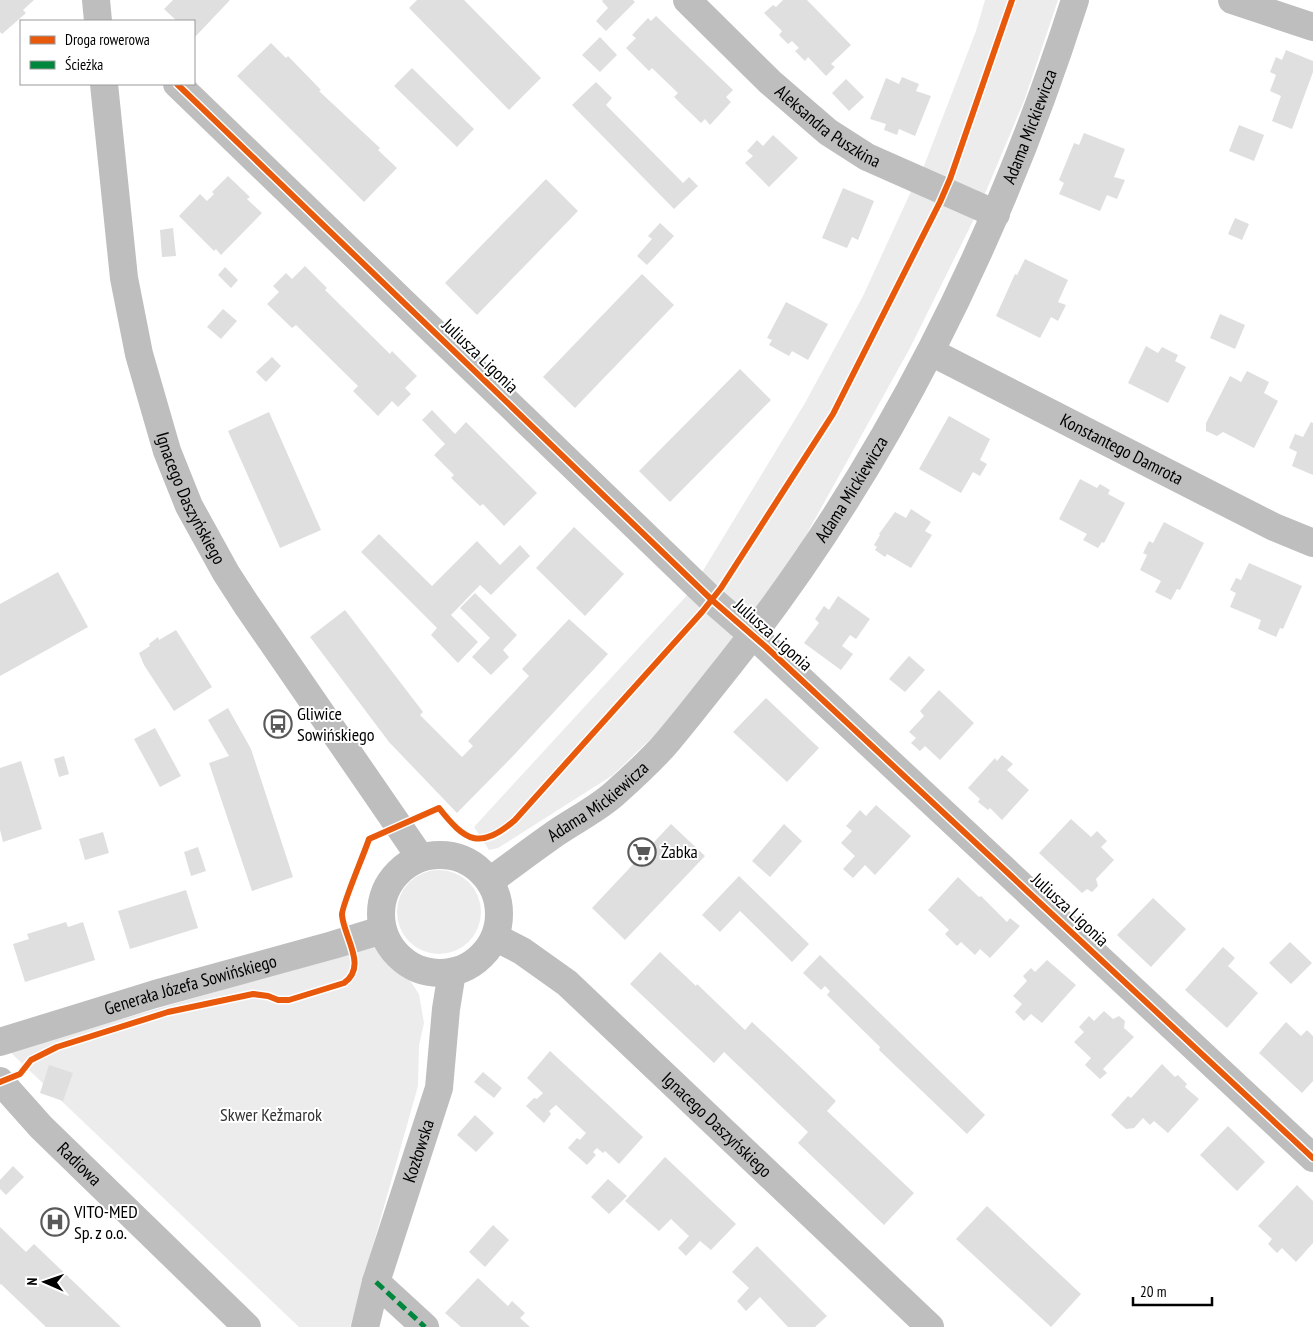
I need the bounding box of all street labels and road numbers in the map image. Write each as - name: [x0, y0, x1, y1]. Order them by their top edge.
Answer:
- street label: Adama Mickiewicza: [997, 66, 1062, 187]
- street label: Aleksandra Puszkina: [771, 80, 884, 173]
- street label: Juliusza Ligonia: [437, 313, 523, 398]
- street label: Konstantego Damrota: [1057, 408, 1187, 490]
- street label: Ignacego Daszyńskiego: [151, 429, 231, 568]
- street label: Adama Mickiewicza: [809, 432, 893, 547]
- street label: Juliusza Ligonia: [729, 593, 817, 676]
- street label: Adama Mickiewicza: [543, 756, 653, 847]
- street label: Juliusza Ligonia: [1026, 867, 1114, 951]
- street label: Generała Józefa Sowińskiego: [102, 949, 279, 1020]
- street label: Ignacego Daszyńskiego: [657, 1067, 777, 1182]
- street label: Kozłowska: [397, 1116, 439, 1185]
- street label: Radiowa: [53, 1137, 107, 1191]

